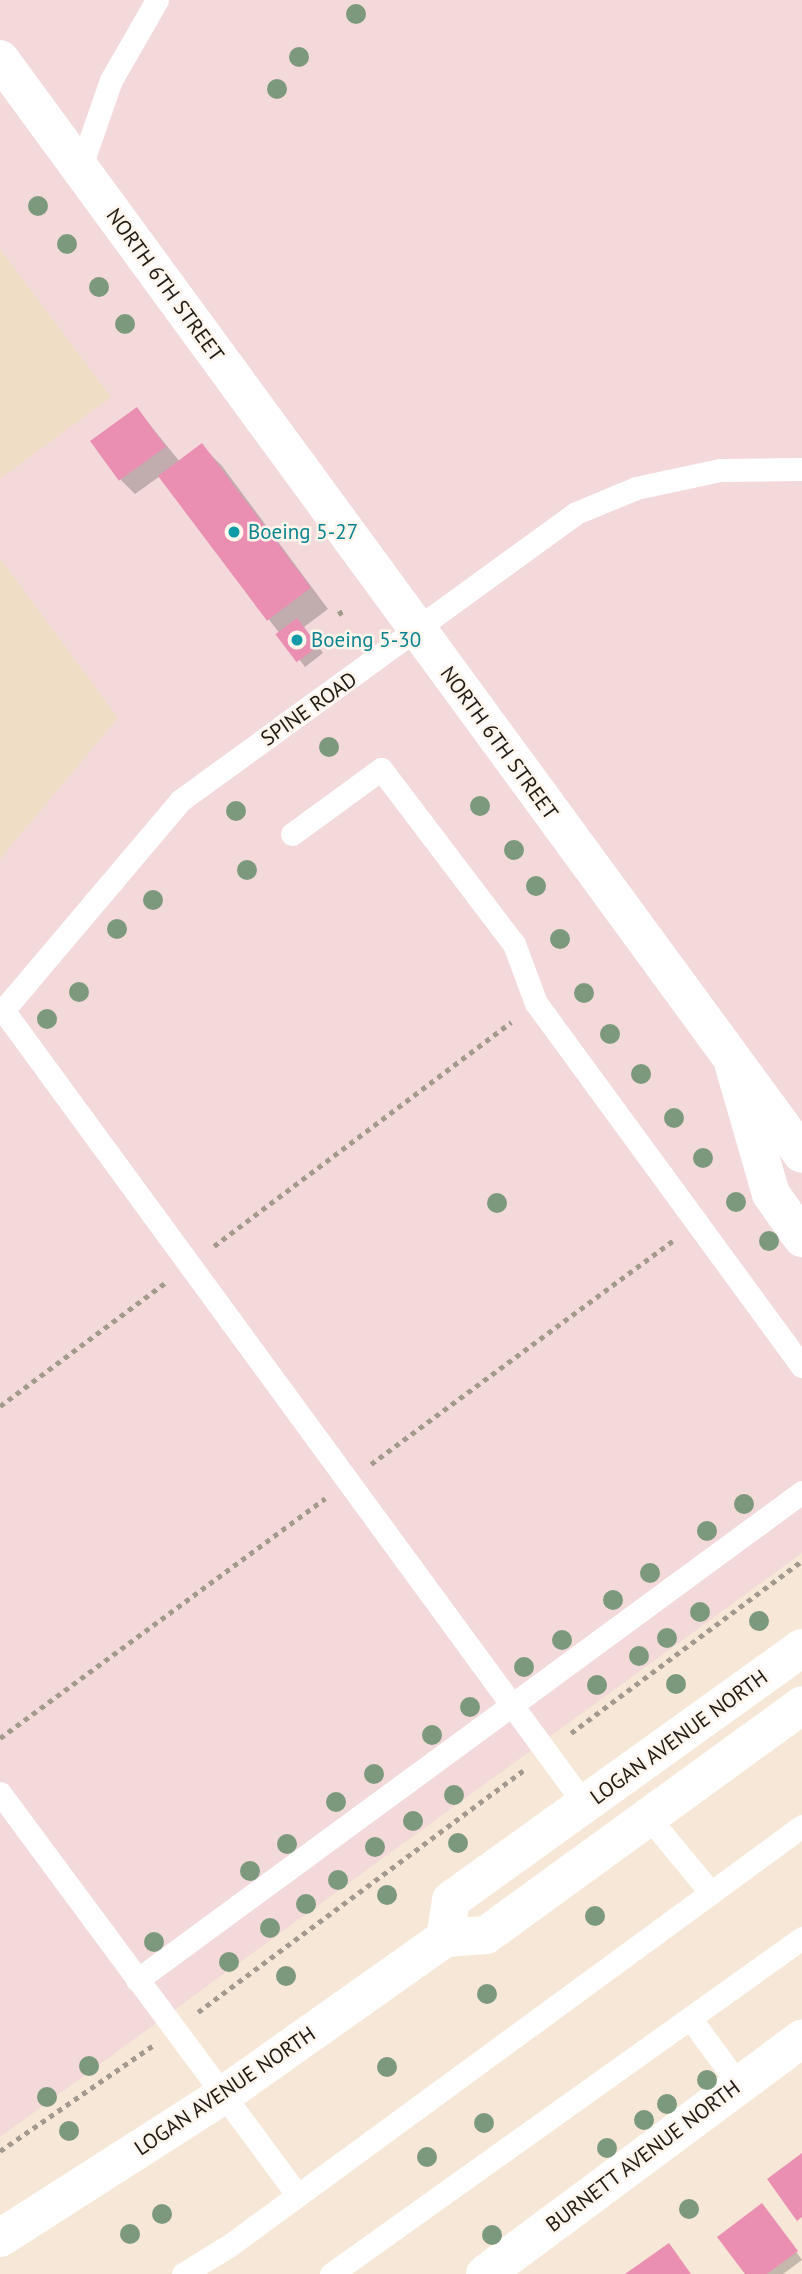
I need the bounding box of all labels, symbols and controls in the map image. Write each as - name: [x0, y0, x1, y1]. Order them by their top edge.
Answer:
- street label: NORTH 6TH STREET: [101, 203, 229, 367]
- place label: Boeing 5-27: [248, 519, 358, 545]
- marker: Boeing 5-27: [226, 524, 242, 540]
- place label: Boeing 5-30: [311, 627, 421, 653]
- marker: Boeing 5-30: [289, 632, 305, 648]
- street label: NORTH 6TH STREET: [435, 661, 563, 825]
- street label: SPINE ROAD: [256, 667, 362, 751]
- street label: LOGAN AVENUE NORTH: [585, 1664, 773, 1810]
- street label: LOGAN AVENUE NORTH: [129, 2021, 321, 2161]
- street label: BURNETT AVENUE NORTH: [540, 2074, 746, 2238]

